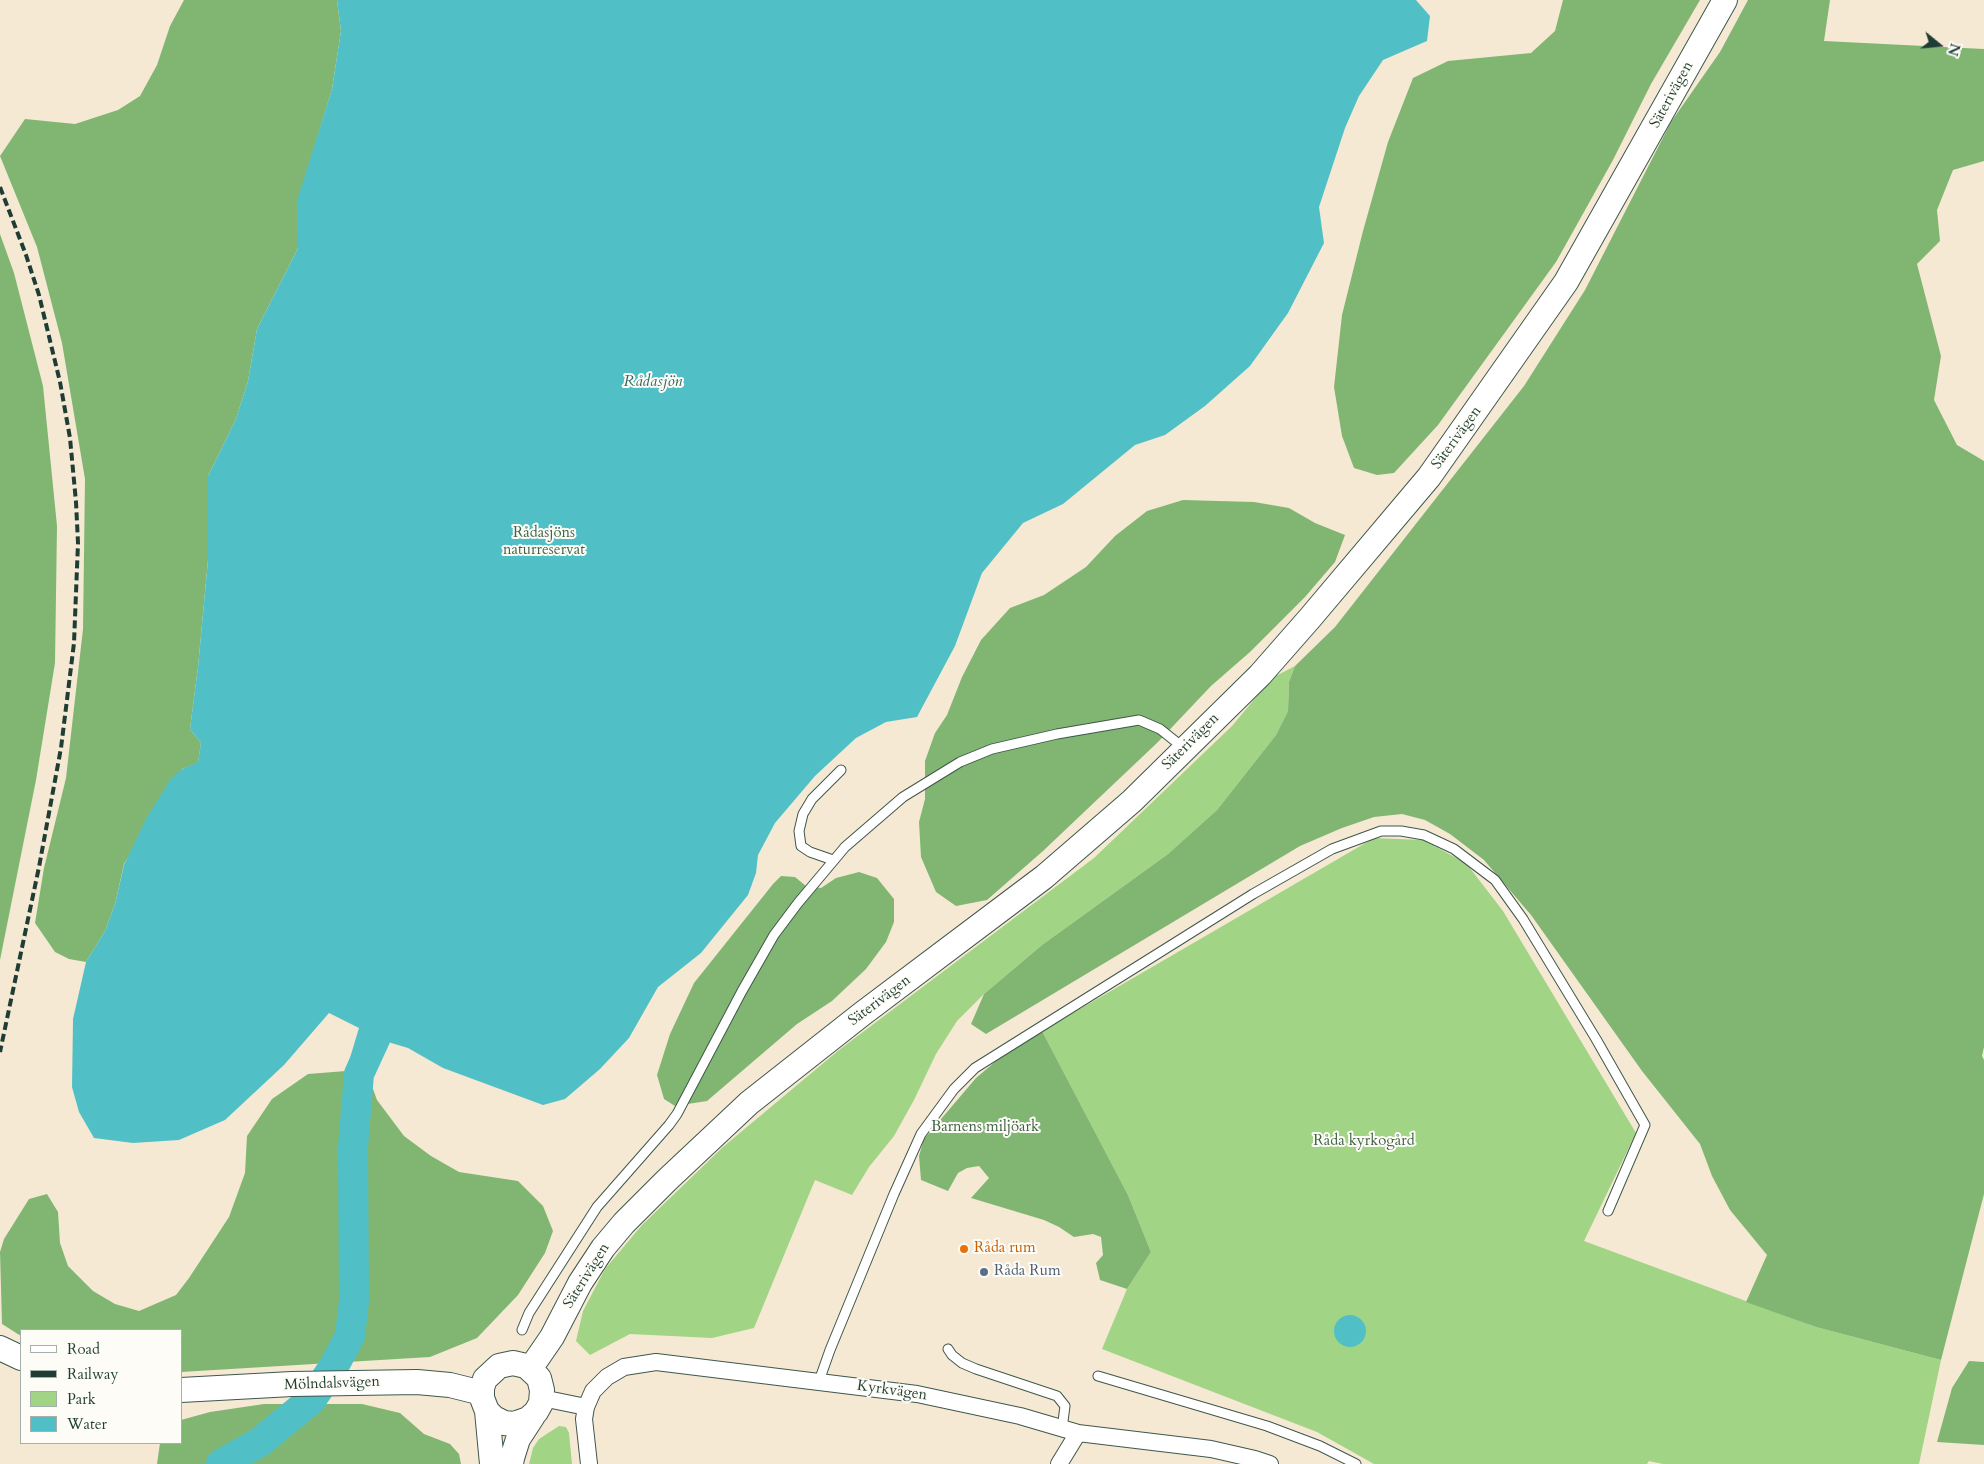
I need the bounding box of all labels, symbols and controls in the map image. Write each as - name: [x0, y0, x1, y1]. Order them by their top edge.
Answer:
- north arrow: [1914, 20, 1964, 70]
- text: N: [1943, 41, 1965, 58]
- street label: Säterivägen: [1646, 59, 1698, 131]
- water label: Rådasjön: [624, 372, 682, 392]
- street label: Säterivägen: [1428, 403, 1486, 473]
- park label: Rådasjöns naturreservat: [503, 525, 585, 560]
- street label: Säterivägen: [1159, 710, 1223, 774]
- street label: Säterivägen: [845, 972, 915, 1030]
- park label: Barnens miljöark: [931, 1119, 1039, 1137]
- park label: Råda kyrkogård: [1313, 1133, 1415, 1151]
- street label: Säterivägen: [560, 1240, 614, 1312]
- place label: Råda rum: [974, 1240, 1036, 1258]
- marker: Råda rum: [958, 1243, 970, 1255]
- place label: Råda Rum: [994, 1263, 1061, 1281]
- marker: Råda Rum: [978, 1266, 990, 1278]
- legend: [20, 1329, 182, 1444]
- text: Road: [67, 1339, 100, 1359]
- text: Railway: [67, 1364, 118, 1384]
- street label: Mölndalsvägen: [284, 1373, 380, 1395]
- street label: Kyrkvägen: [856, 1377, 928, 1405]
- text: Park: [67, 1389, 96, 1409]
- text: Water: [67, 1414, 107, 1434]

